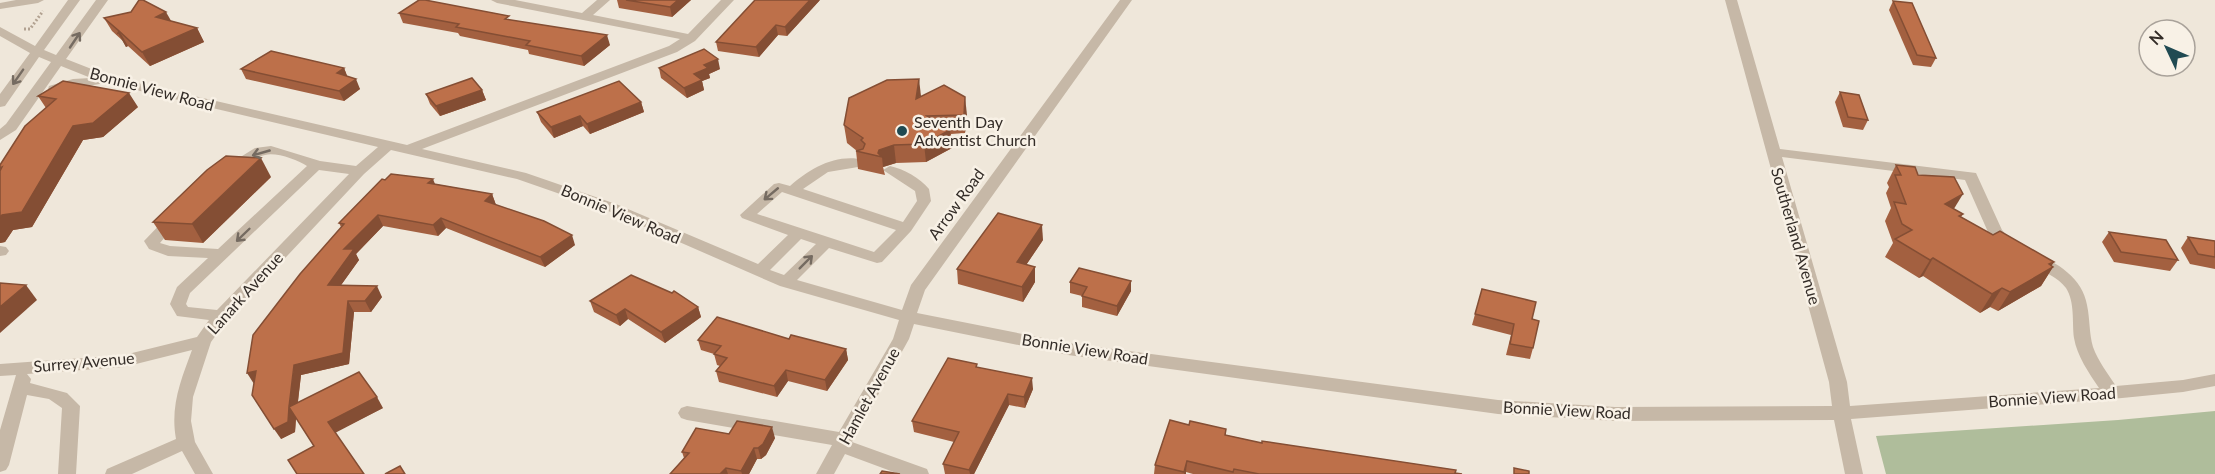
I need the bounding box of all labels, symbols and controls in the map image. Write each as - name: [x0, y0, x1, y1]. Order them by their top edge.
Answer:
- north arrow: [2137, 18, 2197, 78]
- text: N: [2145, 26, 2167, 48]
- one-way arrow: [69, 32, 81, 49]
- street label: Bonnie View Road: [88, 63, 216, 114]
- one-way arrow: [12, 69, 24, 85]
- place label: Seventh Day Adventist Church: [914, 112, 1036, 149]
- marker: Seventh Day Adventist Church: [895, 124, 909, 138]
- one-way arrow: [251, 148, 270, 159]
- street label: Arrow Road: [924, 165, 988, 243]
- street label: Southerland Avenue: [1768, 165, 1825, 307]
- street label: Bonnie View Road: [559, 180, 684, 247]
- one-way arrow: [763, 187, 779, 200]
- one-way arrow: [236, 227, 251, 241]
- street label: Lanark Avenue: [203, 248, 286, 337]
- one-way arrow: [799, 254, 814, 269]
- street label: Bonnie View Road: [1020, 329, 1150, 368]
- street label: Hamlet Avenue: [834, 344, 903, 447]
- street label: Surrey Avenue: [33, 348, 135, 375]
- street label: Bonnie View Road: [1988, 383, 2116, 410]
- street label: Bonnie View Road: [1503, 397, 1631, 422]

